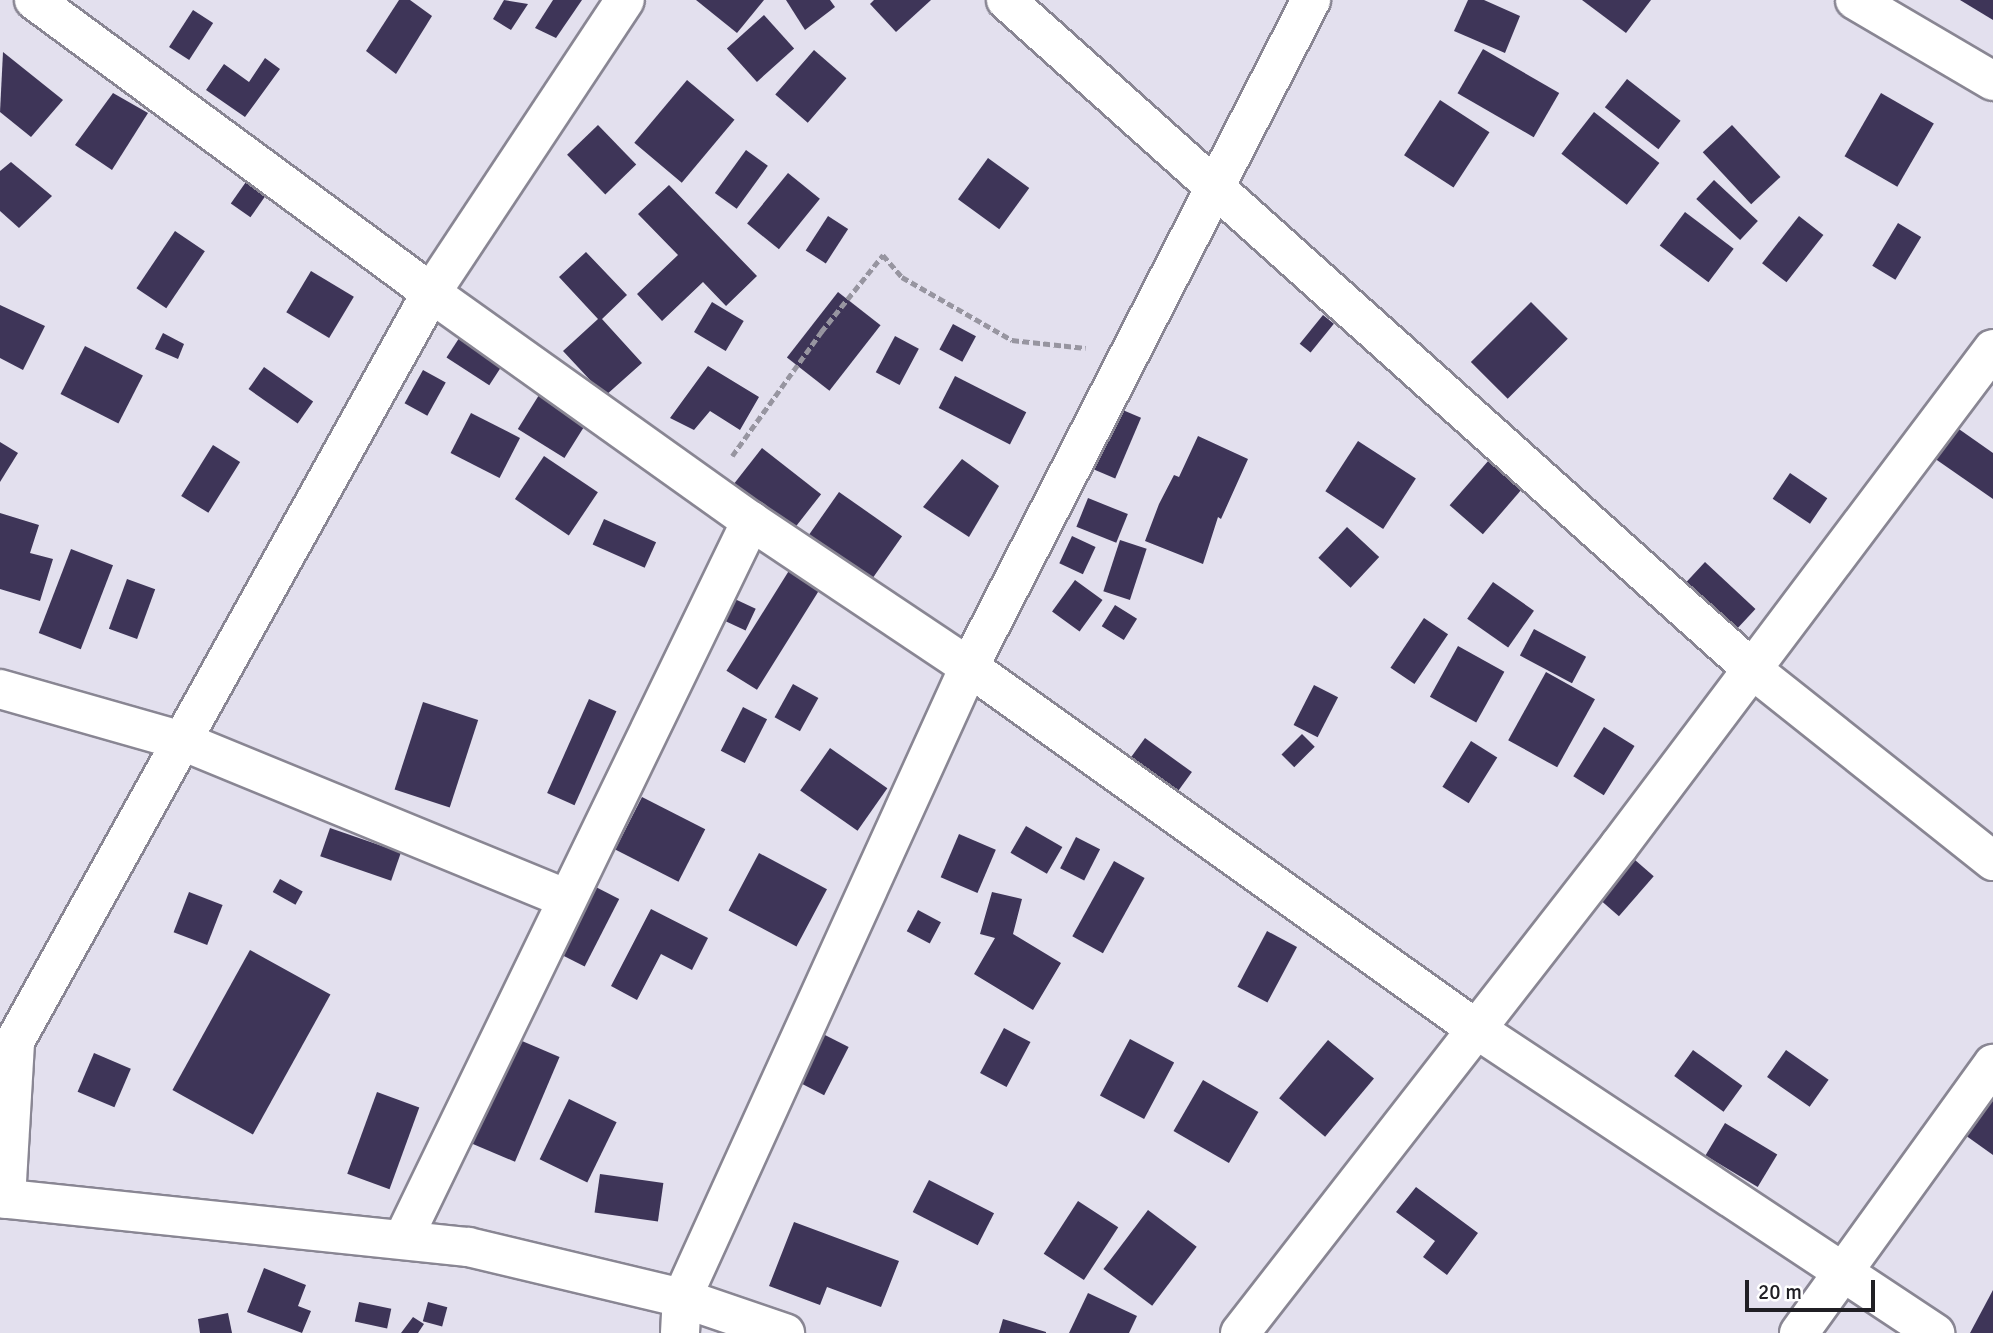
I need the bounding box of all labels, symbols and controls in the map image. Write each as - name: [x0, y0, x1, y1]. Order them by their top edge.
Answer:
- scale bar: [1748, 1266, 1878, 1310]
- text: 20 m: [1758, 1279, 1802, 1305]

